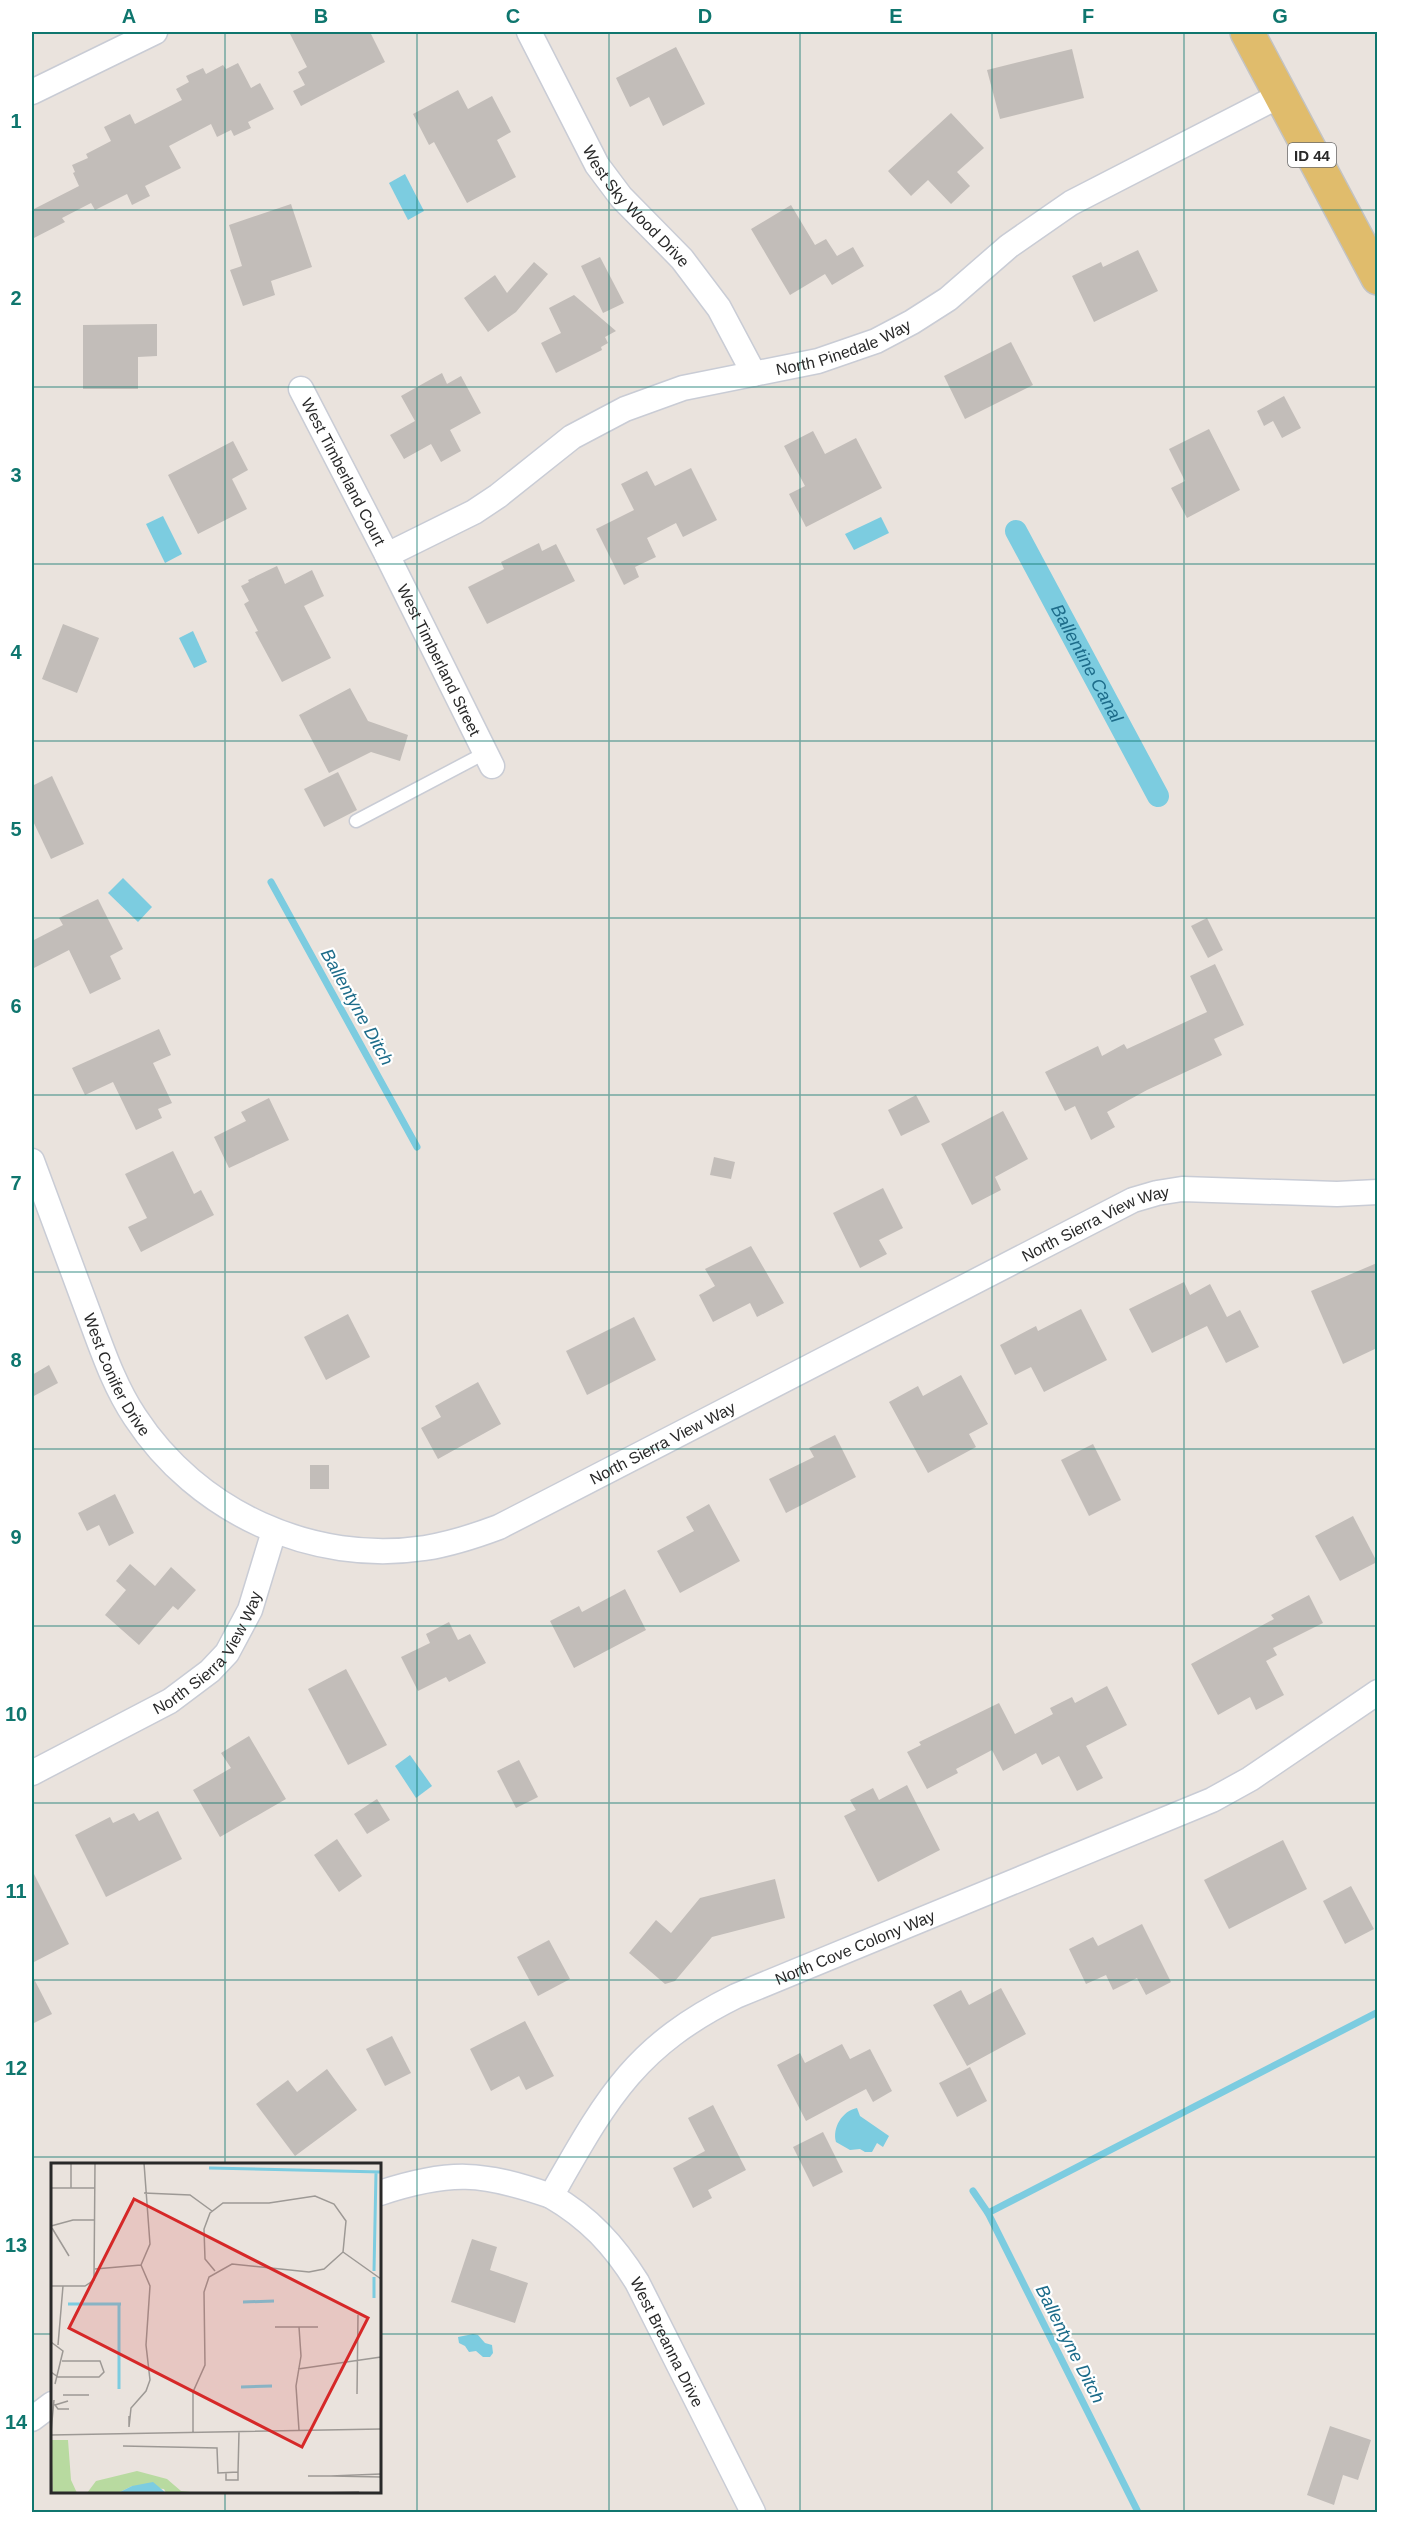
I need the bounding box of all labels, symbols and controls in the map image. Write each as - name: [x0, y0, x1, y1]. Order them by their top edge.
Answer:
- text: A: [122, 5, 136, 27]
- text: B: [314, 5, 328, 27]
- text: C: [506, 5, 520, 27]
- text: D: [698, 5, 712, 27]
- text: E: [889, 5, 903, 27]
- text: F: [1082, 5, 1094, 27]
- text: G: [1272, 5, 1288, 27]
- text: 1: [10, 110, 22, 132]
- street label: West Sky Wood Drive: [580, 143, 693, 270]
- road number: ID 44: [1288, 143, 1336, 167]
- text: 2: [10, 287, 22, 309]
- street label: North Pinedale Way: [774, 316, 913, 378]
- street label: West Timberland Court: [299, 395, 389, 549]
- text: 3: [10, 464, 22, 486]
- street label: West Timberland Street: [394, 581, 484, 739]
- water label: Ballentine Canal: [1047, 601, 1127, 727]
- text: 4: [10, 641, 22, 663]
- text: 5: [10, 818, 22, 840]
- water label: Ballentyne Ditch: [317, 945, 397, 1069]
- text: 6: [10, 995, 22, 1017]
- text: 7: [10, 1172, 22, 1194]
- street label: North Sierra View Way: [1019, 1183, 1170, 1264]
- street label: West Conifer Drive: [81, 1311, 154, 1439]
- text: 8: [10, 1349, 22, 1371]
- street label: North Sierra View Way: [587, 1398, 738, 1487]
- text: 9: [10, 1526, 22, 1548]
- street label: North Sierra View Way: [150, 1589, 264, 1717]
- text: 10: [5, 1703, 27, 1725]
- text: 11: [5, 1880, 27, 1902]
- street label: North Cove Colony Way: [772, 1907, 937, 1988]
- text: 12: [5, 2057, 27, 2079]
- inset map: [51, 2163, 381, 2493]
- text: 13: [5, 2234, 27, 2256]
- street label: West Breanna Drive: [627, 2274, 707, 2410]
- water label: Ballentyne Ditch: [1032, 2282, 1108, 2406]
- text: 14: [5, 2411, 28, 2433]

